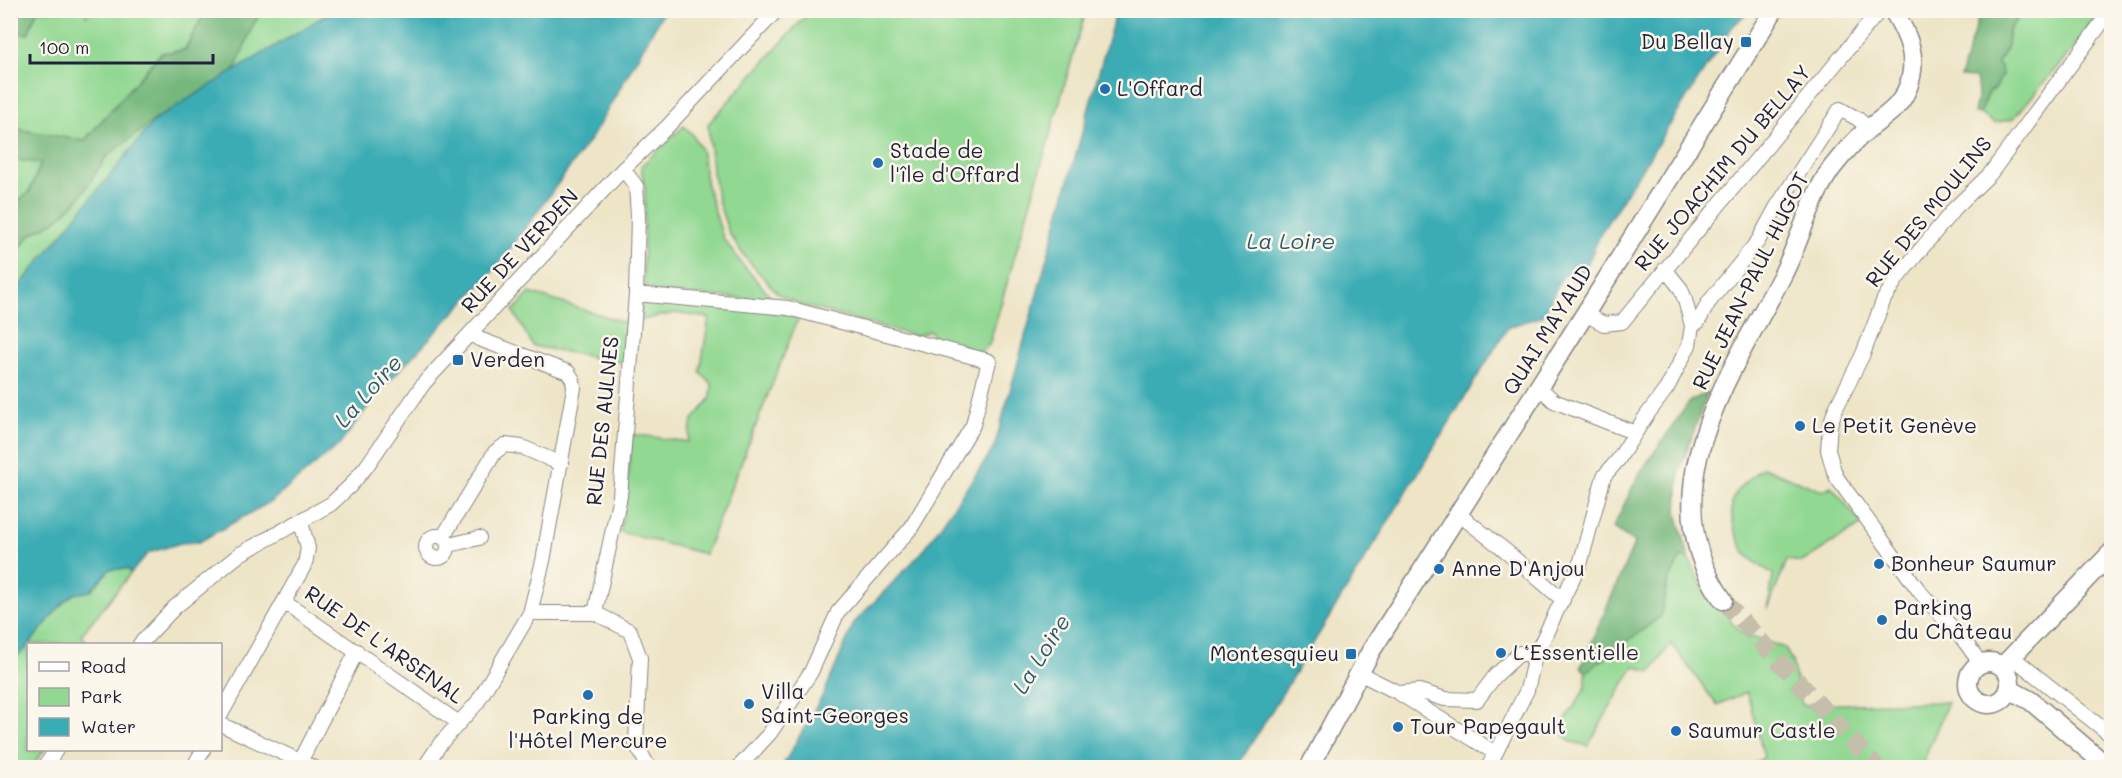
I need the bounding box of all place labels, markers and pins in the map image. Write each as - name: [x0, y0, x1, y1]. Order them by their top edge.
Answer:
- place label: Du Bellay: [1641, 27, 1734, 54]
- marker: Du Bellay: [1739, 35, 1753, 49]
- place label: L'Offard: [1117, 74, 1203, 101]
- marker: L'Offard: [1098, 82, 1112, 96]
- place label: Stade de l'île d'Offard: [890, 136, 1019, 187]
- marker: Stade de l'île d'Offard: [871, 156, 885, 170]
- place label: Verden: [470, 345, 545, 372]
- marker: Verden: [451, 353, 465, 367]
- place label: Le Petit Genève: [1812, 411, 1977, 438]
- marker: Le Petit Genève: [1793, 419, 1807, 433]
- place label: Bonheur Saumur: [1891, 549, 2057, 576]
- place label: Anne D'Anjou: [1451, 554, 1585, 581]
- marker: Bonheur Saumur: [1872, 557, 1886, 571]
- marker: Anne D'Anjou: [1432, 562, 1446, 576]
- place label: Parking du Château: [1894, 593, 2012, 644]
- marker: Parking du Château: [1875, 613, 1889, 627]
- place label: L‘Essentielle: [1513, 638, 1639, 665]
- place label: Montesquieu: [1210, 639, 1339, 666]
- marker: L‘Essentielle: [1494, 646, 1508, 660]
- marker: Montesquieu: [1344, 647, 1358, 661]
- place label: Villa Saint-Georges: [761, 677, 909, 728]
- marker: Parking de l'Hôtel Mercure: [581, 688, 595, 702]
- marker: Villa Saint-Georges: [742, 697, 756, 711]
- place label: Parking de l'Hôtel Mercure: [508, 702, 668, 753]
- place label: Tour Papegault: [1410, 712, 1566, 739]
- place label: Saumur Castle: [1688, 716, 1836, 743]
- marker: Tour Papegault: [1391, 720, 1405, 734]
- marker: Saumur Castle: [1669, 724, 1683, 738]

